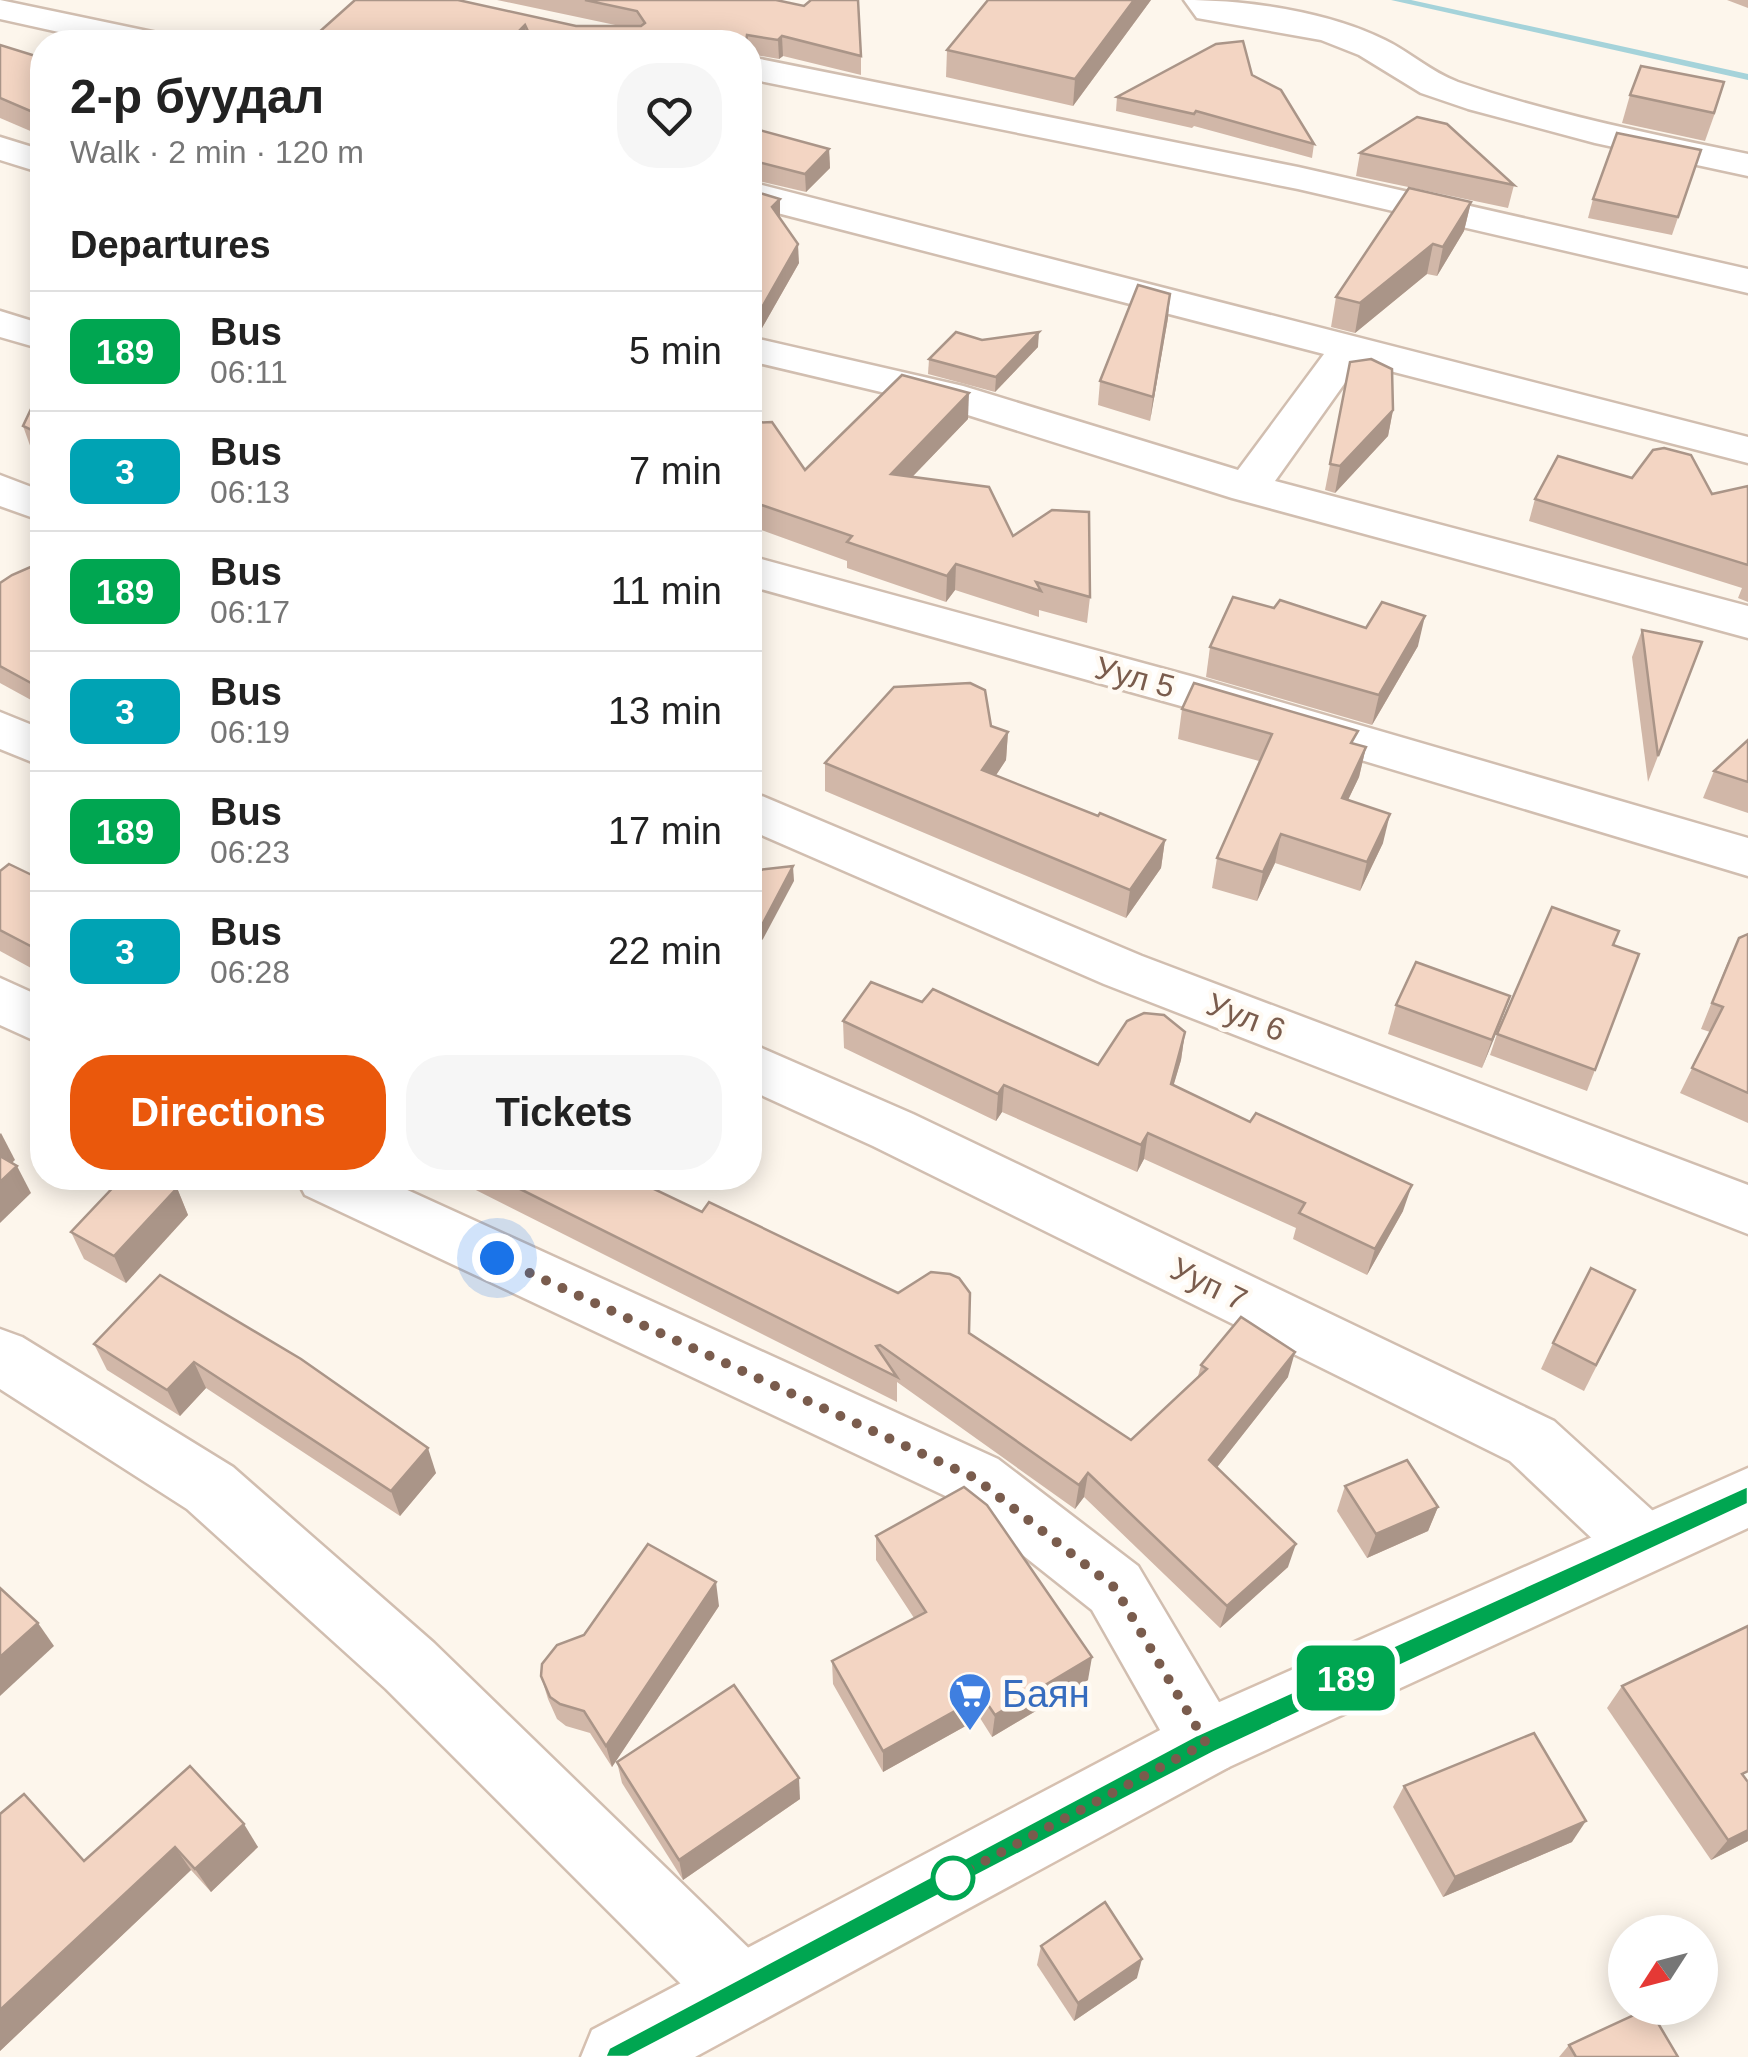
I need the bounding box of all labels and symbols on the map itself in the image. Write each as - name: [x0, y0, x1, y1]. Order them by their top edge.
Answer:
- street label: Уул 5: [1091, 649, 1179, 705]
- street label: Уул 6: [1202, 986, 1290, 1048]
- your location: [472, 1233, 522, 1283]
- street label: Ууп 7: [1165, 1250, 1253, 1318]
- line badge: 189: [1288, 1646, 1404, 1710]
- supermarket icon: Баян: [947, 1671, 993, 1732]
- place label: Баян: [1002, 1673, 1090, 1715]
- unlabelled marker: [932, 1857, 974, 1899]
- north arrow: [1608, 1915, 1718, 2025]

